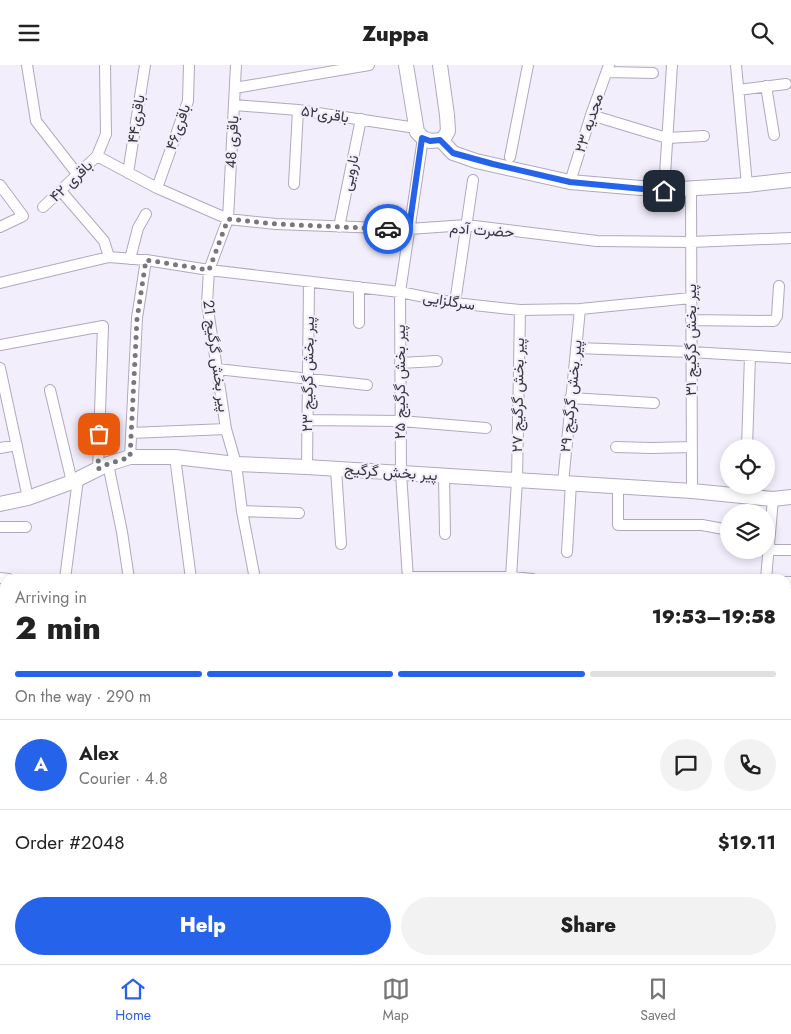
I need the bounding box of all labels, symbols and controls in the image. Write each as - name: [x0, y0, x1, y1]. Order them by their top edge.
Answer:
- text: Zuppa: [362, 17, 429, 49]
- icon: menu: [15, 19, 43, 47]
- icon: search: [748, 19, 776, 47]
- street label: مجدیه ۲۳: [569, 91, 609, 155]
- street label: باقری۴۴: [121, 93, 151, 145]
- street label: باقری۵۲: [300, 100, 350, 128]
- street label: باقری۴۶: [160, 101, 196, 153]
- street label: باقری 48: [220, 115, 244, 169]
- street label: نارویی: [335, 153, 365, 193]
- street label: باقری ۴۲: [44, 155, 98, 207]
- pin: [643, 170, 685, 212]
- icon: home: [650, 177, 678, 205]
- courier: [363, 204, 413, 254]
- icon: car: [374, 215, 402, 243]
- street label: حضرت آدم: [449, 217, 515, 243]
- street label: پیر بخش گرگیج ۳۱: [680, 284, 702, 396]
- street label: سرگلزایی: [421, 286, 477, 316]
- street label: پیر بخش گرگیج 21: [197, 298, 235, 414]
- street label: پیر بخش گرگیج ۲۳: [296, 316, 320, 432]
- street label: پیر بخش گرگیج ۲۵: [389, 325, 411, 439]
- street label: پیر بخش گرگیج ۲۷: [506, 338, 530, 452]
- street label: پیر بخش گرگیج ۲۹: [554, 339, 588, 453]
- pin: [78, 413, 120, 455]
- icon: bag: [85, 420, 113, 448]
- map controls: [720, 439, 775, 559]
- button: locate: [720, 439, 775, 494]
- street label: پیر بخش گرگیج: [344, 458, 438, 486]
- button: layers: [720, 504, 775, 559]
- text: Arriving in: [15, 586, 87, 609]
- text: 19:53–19:58: [652, 603, 776, 630]
- text: 2 min: [15, 605, 101, 651]
- text: On the way · 290 m: [15, 685, 151, 708]
- button: chat: [660, 739, 712, 791]
- button: phone: [724, 739, 776, 791]
- text: Alex: [79, 740, 119, 767]
- text: A: [34, 751, 48, 778]
- text: Courier · 4.8: [79, 767, 168, 790]
- text: Order #2048: [15, 829, 125, 856]
- text: $19.11: [718, 829, 776, 856]
- button: Help: [15, 897, 391, 955]
- button: Share: [401, 897, 776, 955]
- tab: Home: [115, 975, 151, 1025]
- tab: Map: [382, 975, 410, 1025]
- tab: Saved: [640, 975, 676, 1025]

